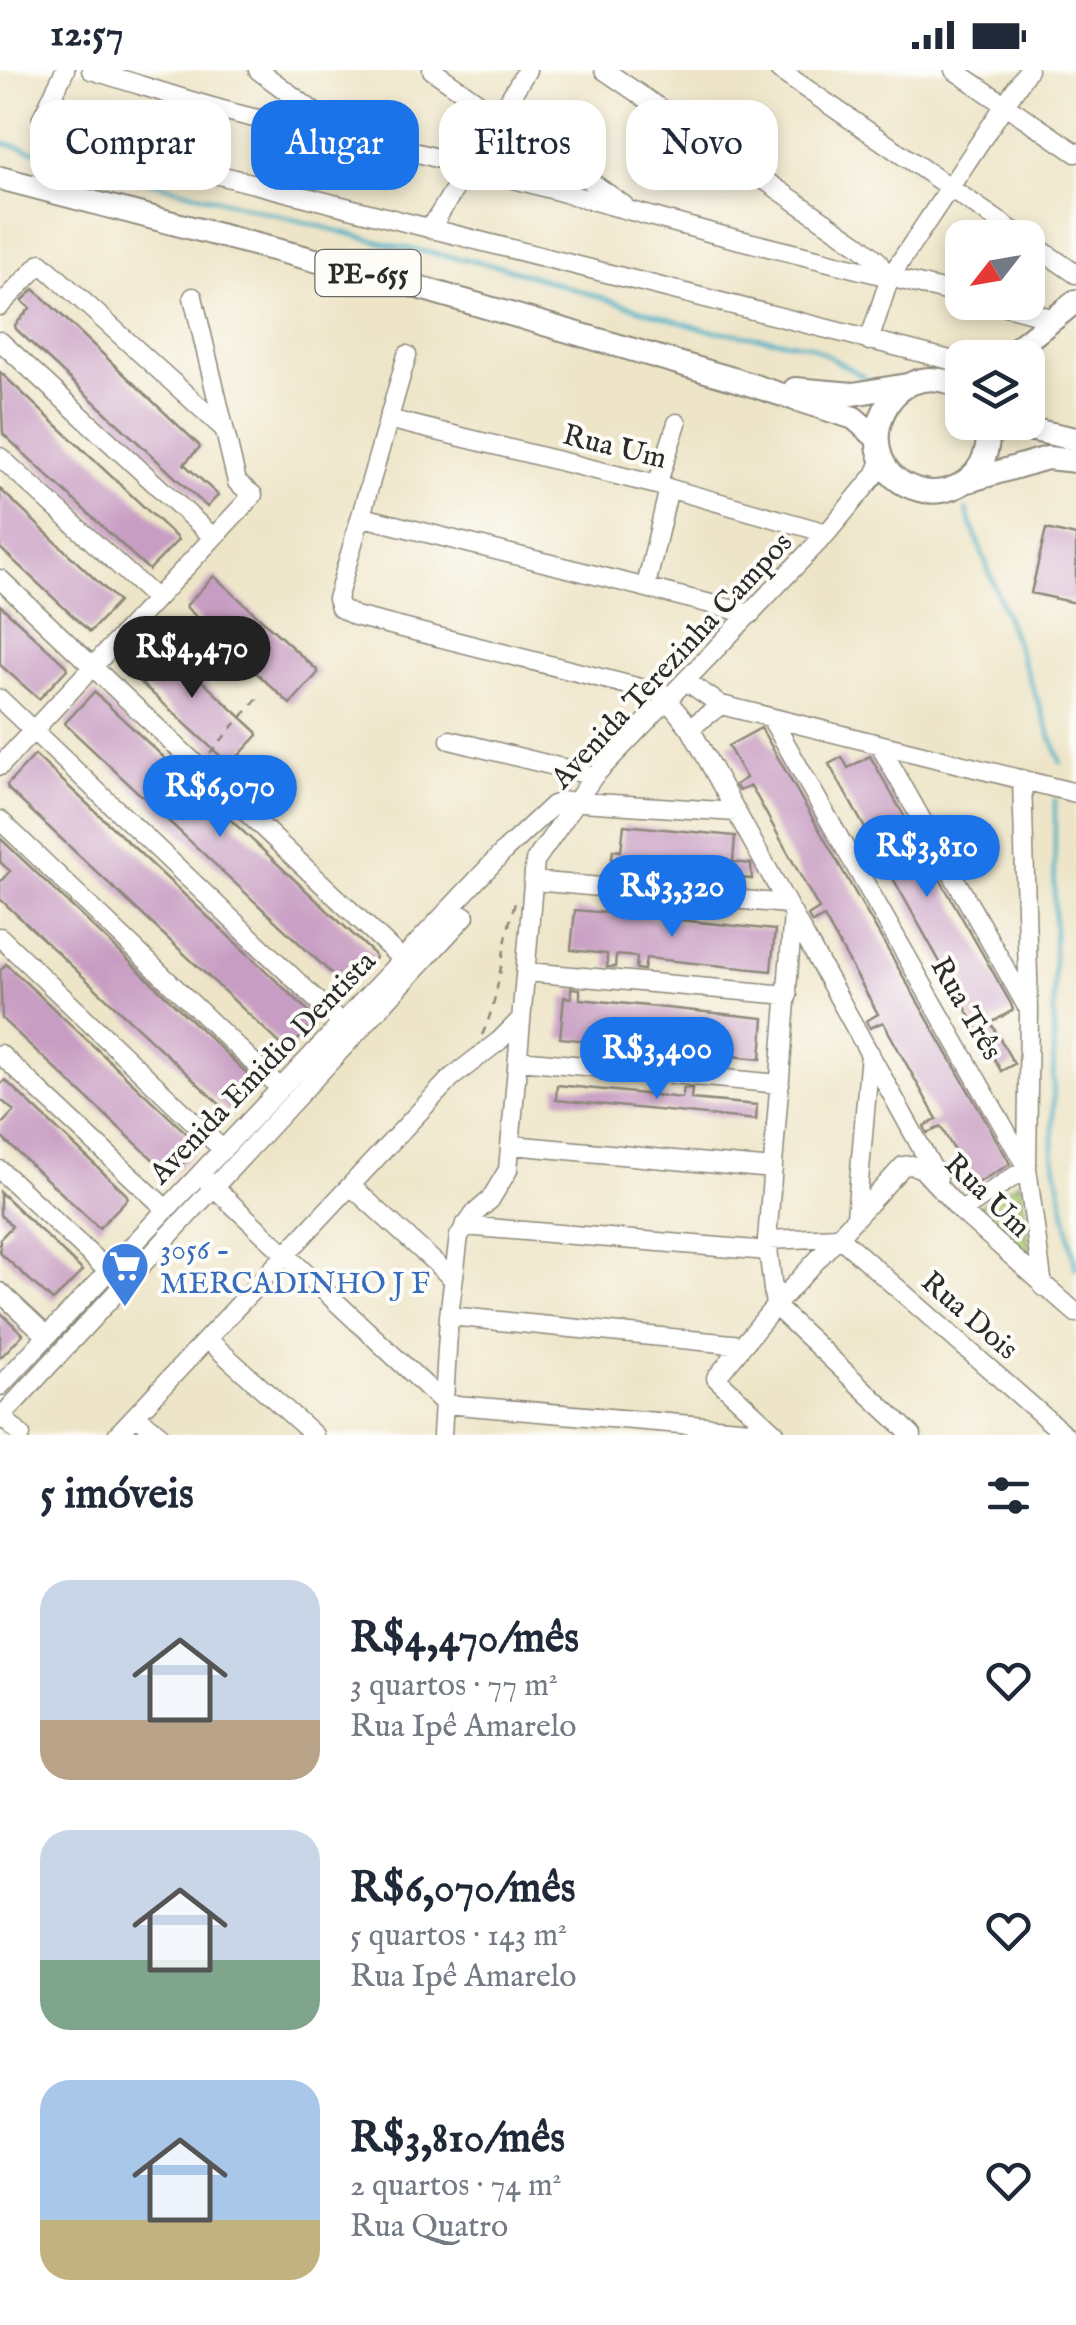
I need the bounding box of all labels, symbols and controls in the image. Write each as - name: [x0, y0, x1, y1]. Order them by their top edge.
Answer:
- text: 12:57: [50, 11, 124, 59]
- chip: Comprar: [30, 100, 231, 190]
- chip: Alugar: [251, 100, 419, 190]
- chip: Filtros: [439, 100, 606, 190]
- chip: Novo: [626, 100, 778, 190]
- north arrow: [945, 220, 1045, 320]
- map controls: [945, 220, 1045, 440]
- road number: PE-655: [316, 250, 420, 296]
- button: layers: [945, 340, 1045, 440]
- street label: Rua Um: [559, 417, 670, 479]
- street label: Avenida Terezinha Campos: [543, 525, 802, 799]
- pin: R$4,470: [100, 616, 284, 701]
- text: R$4,470: [135, 628, 249, 669]
- pin: R$6,070: [128, 755, 312, 840]
- text: R$6,070: [165, 767, 275, 808]
- pin: R$3,810: [835, 815, 1019, 900]
- text: R$3,810: [876, 827, 978, 868]
- pin: R$3,320: [580, 855, 764, 940]
- text: R$3,320: [619, 867, 725, 908]
- street label: Avenida Emidio Dentista: [141, 944, 385, 1194]
- street label: Rua Três: [921, 951, 1010, 1067]
- pin: R$3,400: [565, 1017, 749, 1102]
- text: R$3,400: [602, 1029, 712, 1070]
- street label: Rua Um: [935, 1146, 1038, 1247]
- place label: 3056 - MERCADINHO J F: [160, 1232, 430, 1304]
- supermarket icon: 3056 - MERCADINHO J F: [99, 1240, 151, 1308]
- street label: Rua Dois: [912, 1264, 1025, 1369]
- icon: filters: [981, 1468, 1036, 1523]
- text: 5 imóveis: [40, 1469, 194, 1522]
- text: R$4,470/mês: [350, 1613, 579, 1666]
- icon: home: [120, 1620, 240, 1740]
- icon: heart: [981, 1653, 1036, 1708]
- text: 3 quartos · 77 m²: [350, 1666, 558, 1707]
- text: Rua Ipê Amarelo: [350, 1707, 577, 1748]
- text: R$6,070/mês: [350, 1863, 575, 1916]
- icon: home: [120, 1870, 240, 1990]
- icon: heart: [981, 1903, 1036, 1958]
- text: 5 quartos · 143 m²: [350, 1916, 567, 1957]
- text: Rua Ipê Amarelo: [350, 1957, 577, 1998]
- text: R$3,810/mês: [350, 2113, 565, 2166]
- icon: home: [120, 2120, 240, 2240]
- icon: heart: [981, 2153, 1036, 2208]
- text: 2 quartos · 74 m²: [350, 2166, 562, 2207]
- text: Rua Quatro: [350, 2207, 508, 2248]

